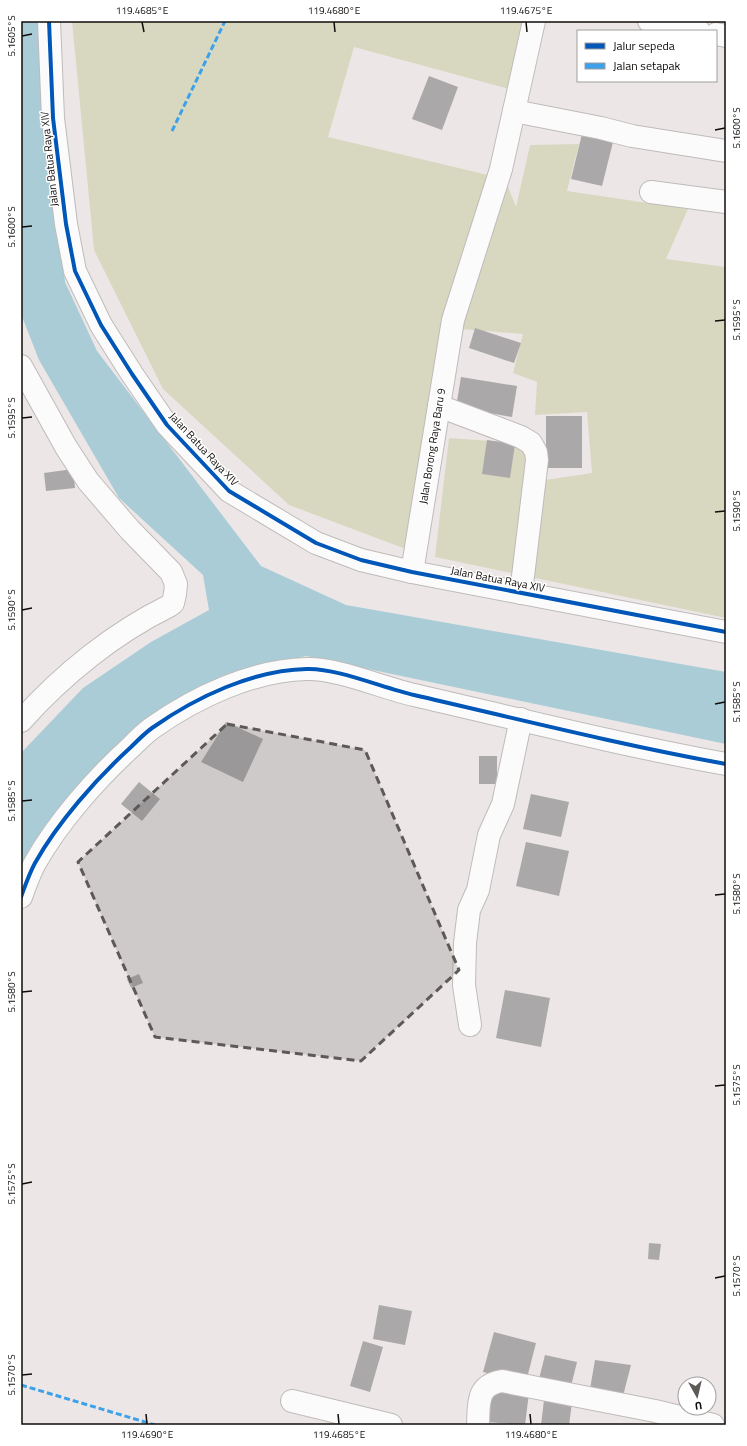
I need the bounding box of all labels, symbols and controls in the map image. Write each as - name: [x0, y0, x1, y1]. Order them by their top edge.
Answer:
- text: 119.4685°E: [116, 3, 169, 18]
- text: 119.4680°E: [308, 3, 361, 18]
- text: 119.4675°E: [500, 3, 553, 18]
- text: 5.1605°S: [4, 15, 19, 57]
- legend: [577, 30, 717, 82]
- text: Jalur sepeda: [613, 36, 675, 55]
- text: Jalan setapak: [613, 56, 681, 75]
- text: 5.1600°S: [729, 107, 744, 149]
- street label: Jalan Batua Raya XIV: [36, 110, 62, 207]
- text: 5.1600°S: [4, 206, 19, 248]
- text: 5.1595°S: [729, 299, 744, 341]
- street label: Jalan Borong Raya Baru 9: [415, 387, 449, 505]
- text: 5.1595°S: [4, 397, 19, 439]
- street label: Jalan Batua Raya XIV: [166, 409, 243, 490]
- text: 5.1590°S: [729, 490, 744, 532]
- street label: Jalan Batua Raya XIV: [450, 562, 547, 596]
- text: 5.1590°S: [4, 589, 19, 631]
- text: 5.1585°S: [729, 681, 744, 723]
- text: 5.1585°S: [4, 780, 19, 822]
- text: 5.1580°S: [729, 873, 744, 915]
- text: 5.1580°S: [4, 971, 19, 1013]
- text: 5.1575°S: [729, 1064, 744, 1106]
- text: 5.1575°S: [4, 1163, 19, 1205]
- text: 5.1570°S: [729, 1255, 744, 1297]
- text: 5.1570°S: [4, 1354, 19, 1396]
- north arrow: [677, 1376, 717, 1416]
- text: U: [694, 1397, 703, 1414]
- text: 119.4690°E: [121, 1427, 174, 1442]
- text: 119.4685°E: [313, 1427, 366, 1442]
- text: 119.4680°E: [505, 1427, 558, 1442]

